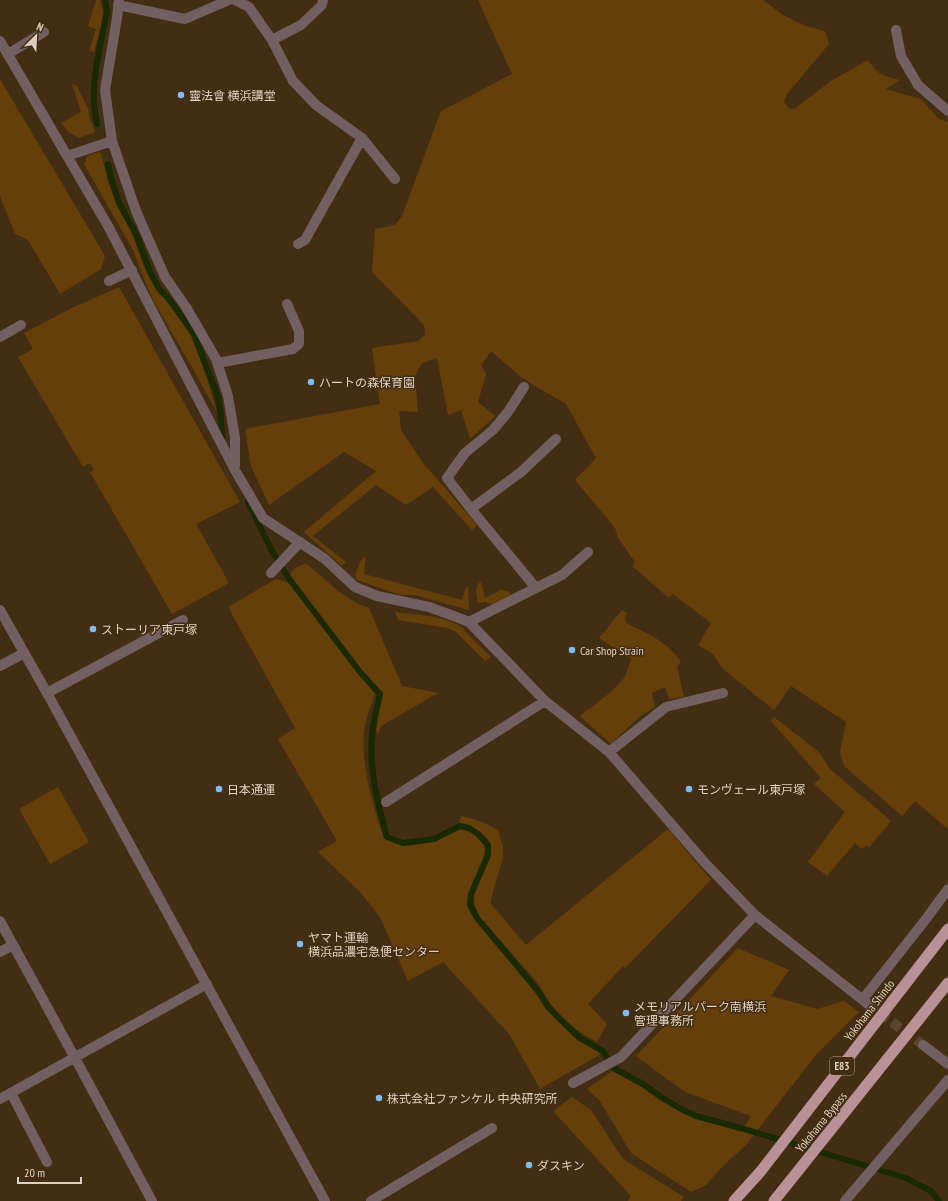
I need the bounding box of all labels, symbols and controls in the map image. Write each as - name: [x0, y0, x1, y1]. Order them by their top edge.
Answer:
- north arrow: [16, 16, 56, 56]
- text: N: [35, 19, 46, 34]
- place label: 靈法會 横浜講堂: [189, 88, 276, 103]
- marker: 靈法會 横浜講堂: [176, 90, 186, 100]
- place label: ハートの森保育園: [319, 375, 415, 390]
- marker: ハートの森保育園: [306, 377, 316, 387]
- place label: ストーリア東戸塚: [101, 622, 197, 637]
- marker: ストーリア東戸塚: [88, 624, 98, 634]
- place label: Car Shop Strain: [580, 643, 644, 658]
- marker: Car Shop Strain: [567, 645, 577, 655]
- place label: 日本通運: [227, 782, 275, 797]
- place label: モンヴェール東戸塚: [697, 782, 805, 797]
- marker: 日本通運: [214, 784, 224, 794]
- marker: モンヴェール東戸塚: [684, 784, 694, 794]
- place label: ヤマト運輸 横浜品濃宅急便センター: [308, 930, 440, 959]
- marker: ヤマト運輸 横浜品濃宅急便センター: [295, 939, 305, 949]
- street label: Yokohama Shindo: [840, 976, 898, 1044]
- place label: メモリアルパーク南横浜 管理事務所: [634, 999, 766, 1028]
- marker: メモリアルパーク南横浜 管理事務所: [621, 1008, 631, 1018]
- road number: E83: [830, 1057, 854, 1075]
- street label: Yokohama Bypass: [792, 1089, 850, 1155]
- place label: 株式会社ファンケル 中央研究所: [387, 1091, 558, 1106]
- marker: 株式会社ファンケル 中央研究所: [374, 1093, 384, 1103]
- place label: ダスキン: [537, 1158, 585, 1173]
- scale bar: [18, 1159, 81, 1185]
- marker: ダスキン: [524, 1160, 534, 1170]
- text: 20 m: [24, 1165, 45, 1180]

